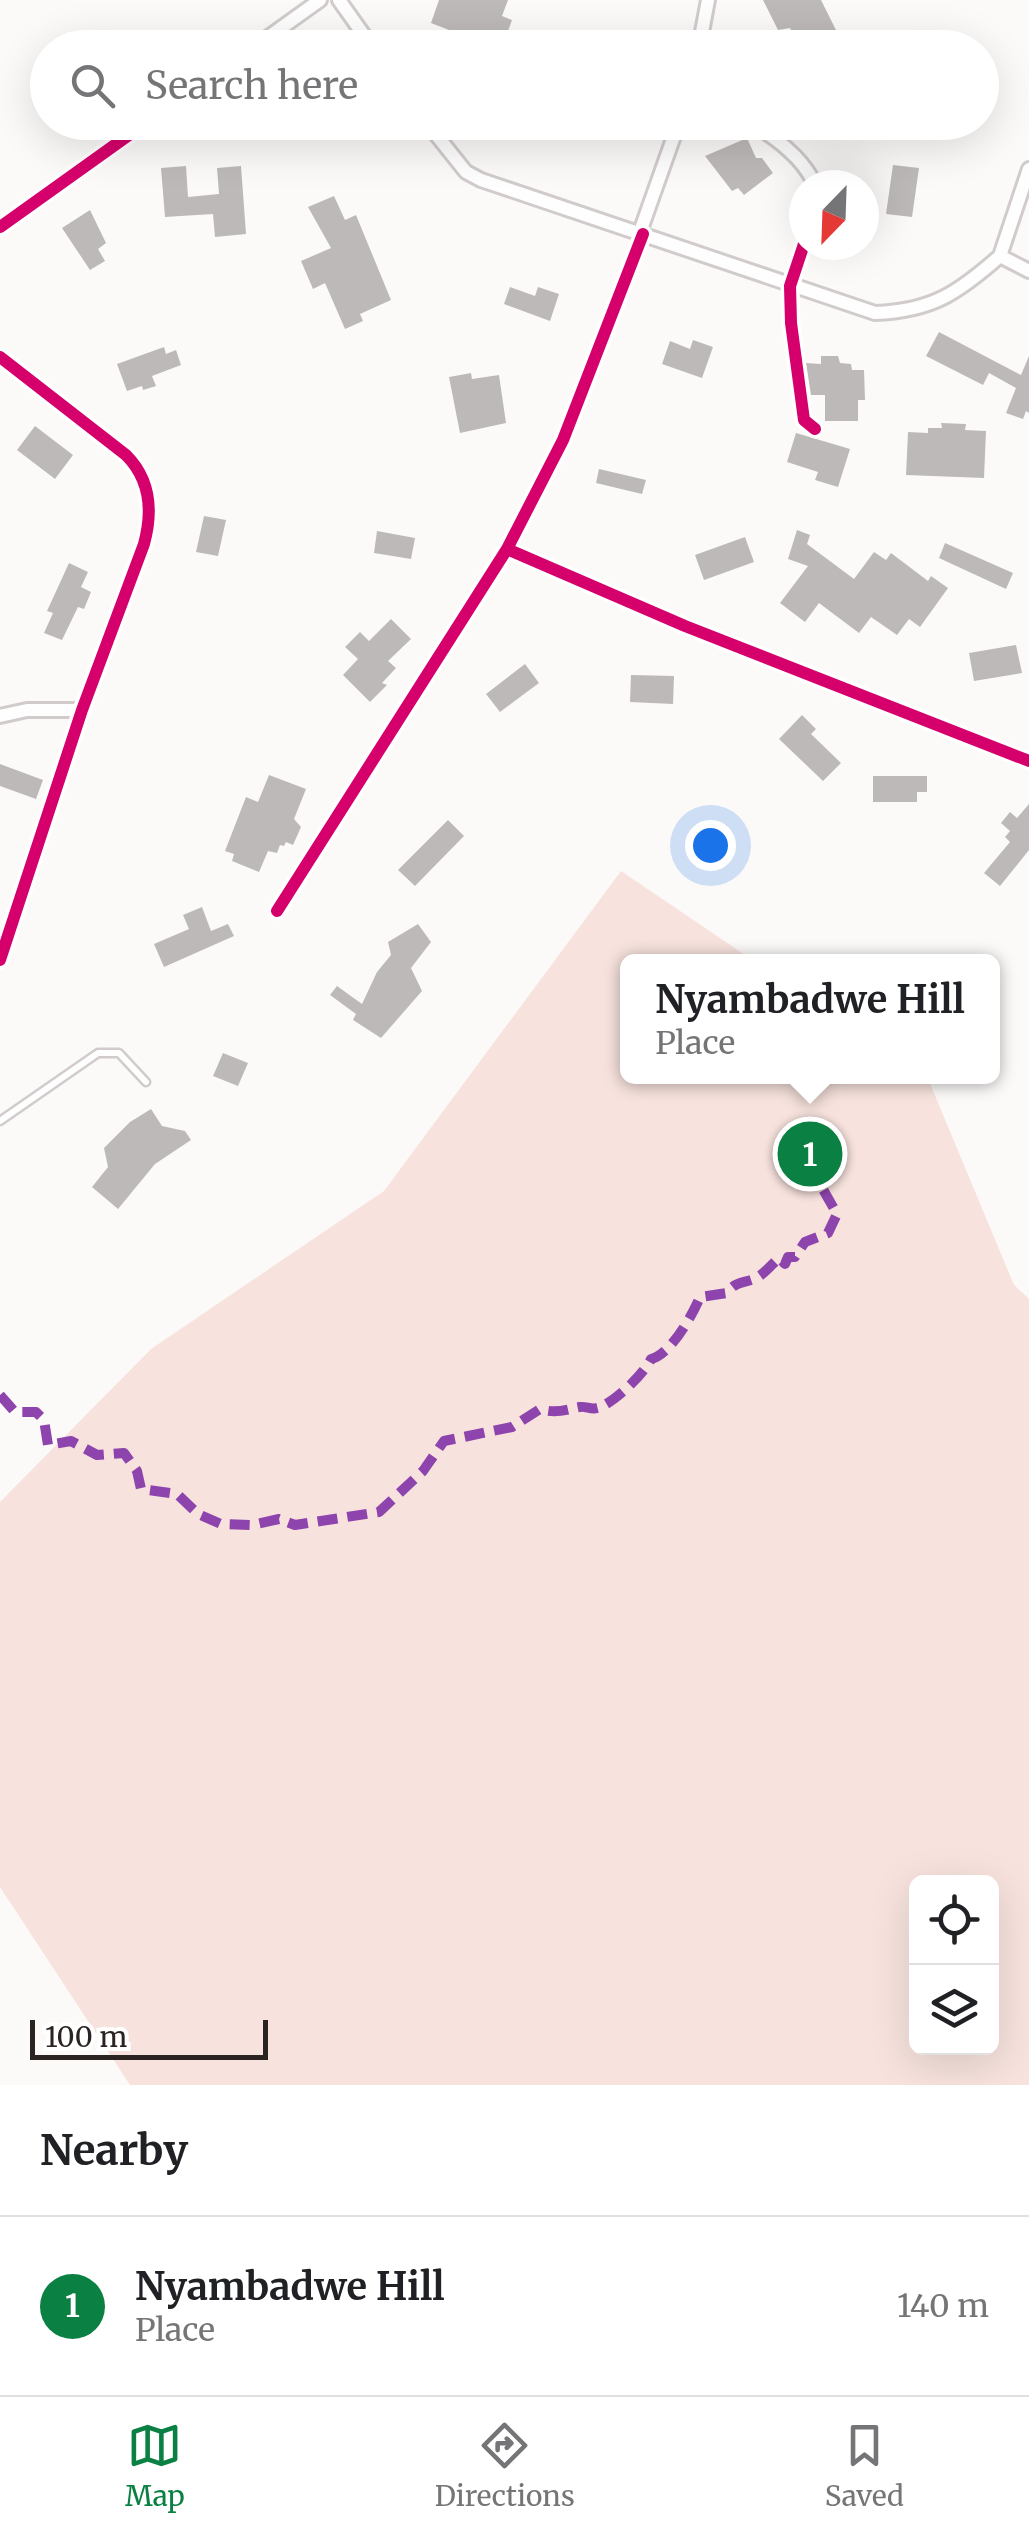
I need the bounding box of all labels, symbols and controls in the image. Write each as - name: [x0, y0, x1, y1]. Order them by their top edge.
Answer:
- search box: [30, 30, 999, 140]
- icon: search: [65, 58, 120, 113]
- text: Search here: [145, 62, 358, 109]
- north arrow: [789, 170, 879, 260]
- your location: [685, 820, 736, 871]
- popup: [620, 954, 1000, 1084]
- text: Nyambadwe Hill: [655, 976, 965, 1023]
- text: Place: [655, 1023, 735, 1063]
- pin: 1: [778, 1116, 842, 1192]
- map controls: [909, 1875, 999, 2055]
- button: locate: [909, 1875, 999, 1965]
- button: layers: [909, 1965, 999, 2055]
- scale bar: [30, 2015, 268, 2060]
- text: 100 m: [45, 2019, 127, 2055]
- text: Nearby: [40, 2124, 188, 2176]
- text: Nyambadwe Hill: [135, 2263, 445, 2310]
- text: 1: [65, 2286, 80, 2326]
- text: 140 m: [897, 2286, 989, 2326]
- text: Place: [135, 2310, 215, 2350]
- tab: Map: [125, 2418, 185, 2514]
- tab: Directions: [435, 2418, 575, 2514]
- tab: Saved: [825, 2418, 904, 2514]

